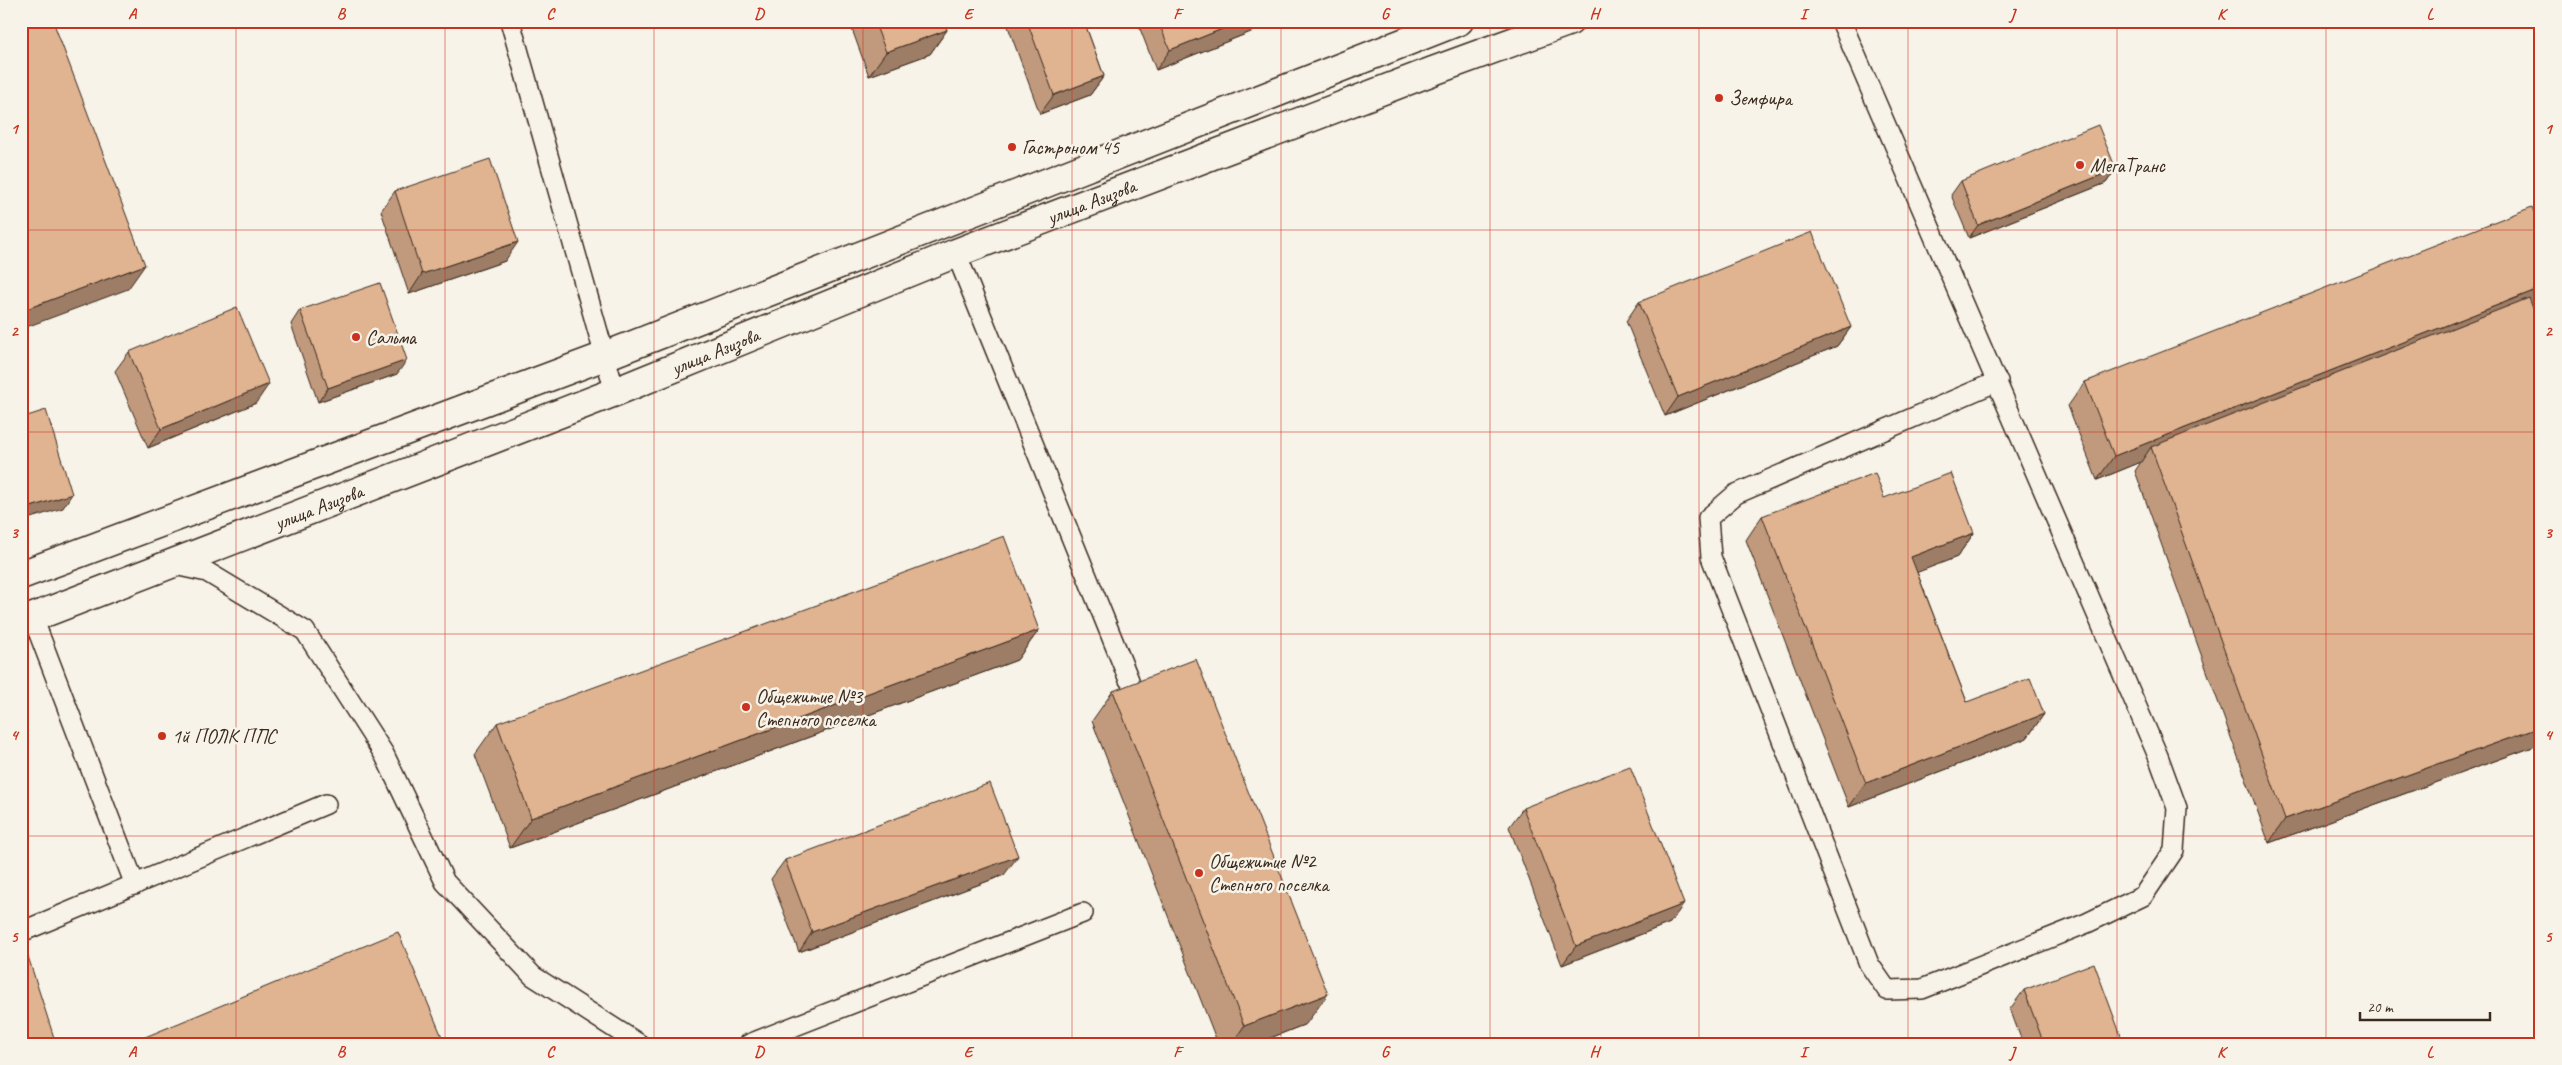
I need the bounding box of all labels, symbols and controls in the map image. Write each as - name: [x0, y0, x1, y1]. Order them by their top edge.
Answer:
- text: A: [128, 4, 138, 24]
- text: B: [337, 4, 347, 24]
- text: C: [546, 4, 556, 24]
- text: D: [754, 4, 765, 24]
- text: E: [964, 4, 975, 24]
- text: F: [1173, 4, 1184, 24]
- text: G: [1381, 4, 1391, 24]
- text: H: [1589, 4, 1601, 24]
- text: I: [1800, 4, 1810, 24]
- text: J: [2008, 4, 2017, 24]
- text: K: [2217, 4, 2229, 24]
- text: L: [2427, 4, 2435, 24]
- place label: Земфира: [1729, 86, 1794, 111]
- marker: Земфира: [1713, 92, 1725, 104]
- text: 1: [10, 119, 19, 139]
- text: 1: [2544, 119, 2553, 139]
- place label: Гастроном 45: [1022, 135, 1120, 160]
- marker: Гастроном 45: [1006, 141, 1018, 153]
- place label: МегаТранс: [2090, 153, 2166, 178]
- marker: МегаТранс: [2074, 159, 2086, 171]
- street label: улица Азизова: [1043, 173, 1141, 230]
- text: 2: [10, 321, 19, 341]
- text: 2: [2544, 321, 2553, 341]
- street label: улица Азизова: [667, 322, 765, 381]
- place label: Сальма: [366, 325, 418, 350]
- marker: Сальма: [350, 331, 362, 343]
- street label: улица Азизова: [270, 478, 368, 536]
- text: 3: [10, 523, 19, 543]
- text: 3: [2544, 523, 2553, 543]
- place label: Общежитие №3 Степного поселка: [756, 684, 877, 732]
- marker: Общежитие №3 Степного поселка: [740, 701, 752, 713]
- place label: 1й ПОЛК ППС: [172, 724, 278, 749]
- text: 4: [10, 725, 19, 745]
- text: 4: [2544, 725, 2553, 745]
- marker: 1й ПОЛК ППС: [156, 730, 168, 742]
- place label: Общежитие №2 Степного поселка: [1209, 849, 1330, 897]
- marker: Общежитие №2 Степного поселка: [1193, 867, 1205, 879]
- text: 5: [11, 927, 20, 947]
- text: 5: [2545, 927, 2554, 947]
- scale bar: [2360, 990, 2490, 1022]
- text: 20 m: [2367, 998, 2394, 1017]
- text: A: [128, 1042, 138, 1062]
- text: B: [337, 1042, 347, 1062]
- text: C: [546, 1042, 556, 1062]
- text: D: [754, 1042, 765, 1062]
- text: E: [964, 1042, 975, 1062]
- text: F: [1173, 1042, 1184, 1062]
- text: G: [1381, 1042, 1391, 1062]
- text: H: [1589, 1042, 1601, 1062]
- text: I: [1800, 1042, 1810, 1062]
- text: J: [2008, 1042, 2017, 1062]
- text: K: [2217, 1042, 2229, 1062]
- text: L: [2427, 1042, 2435, 1062]

